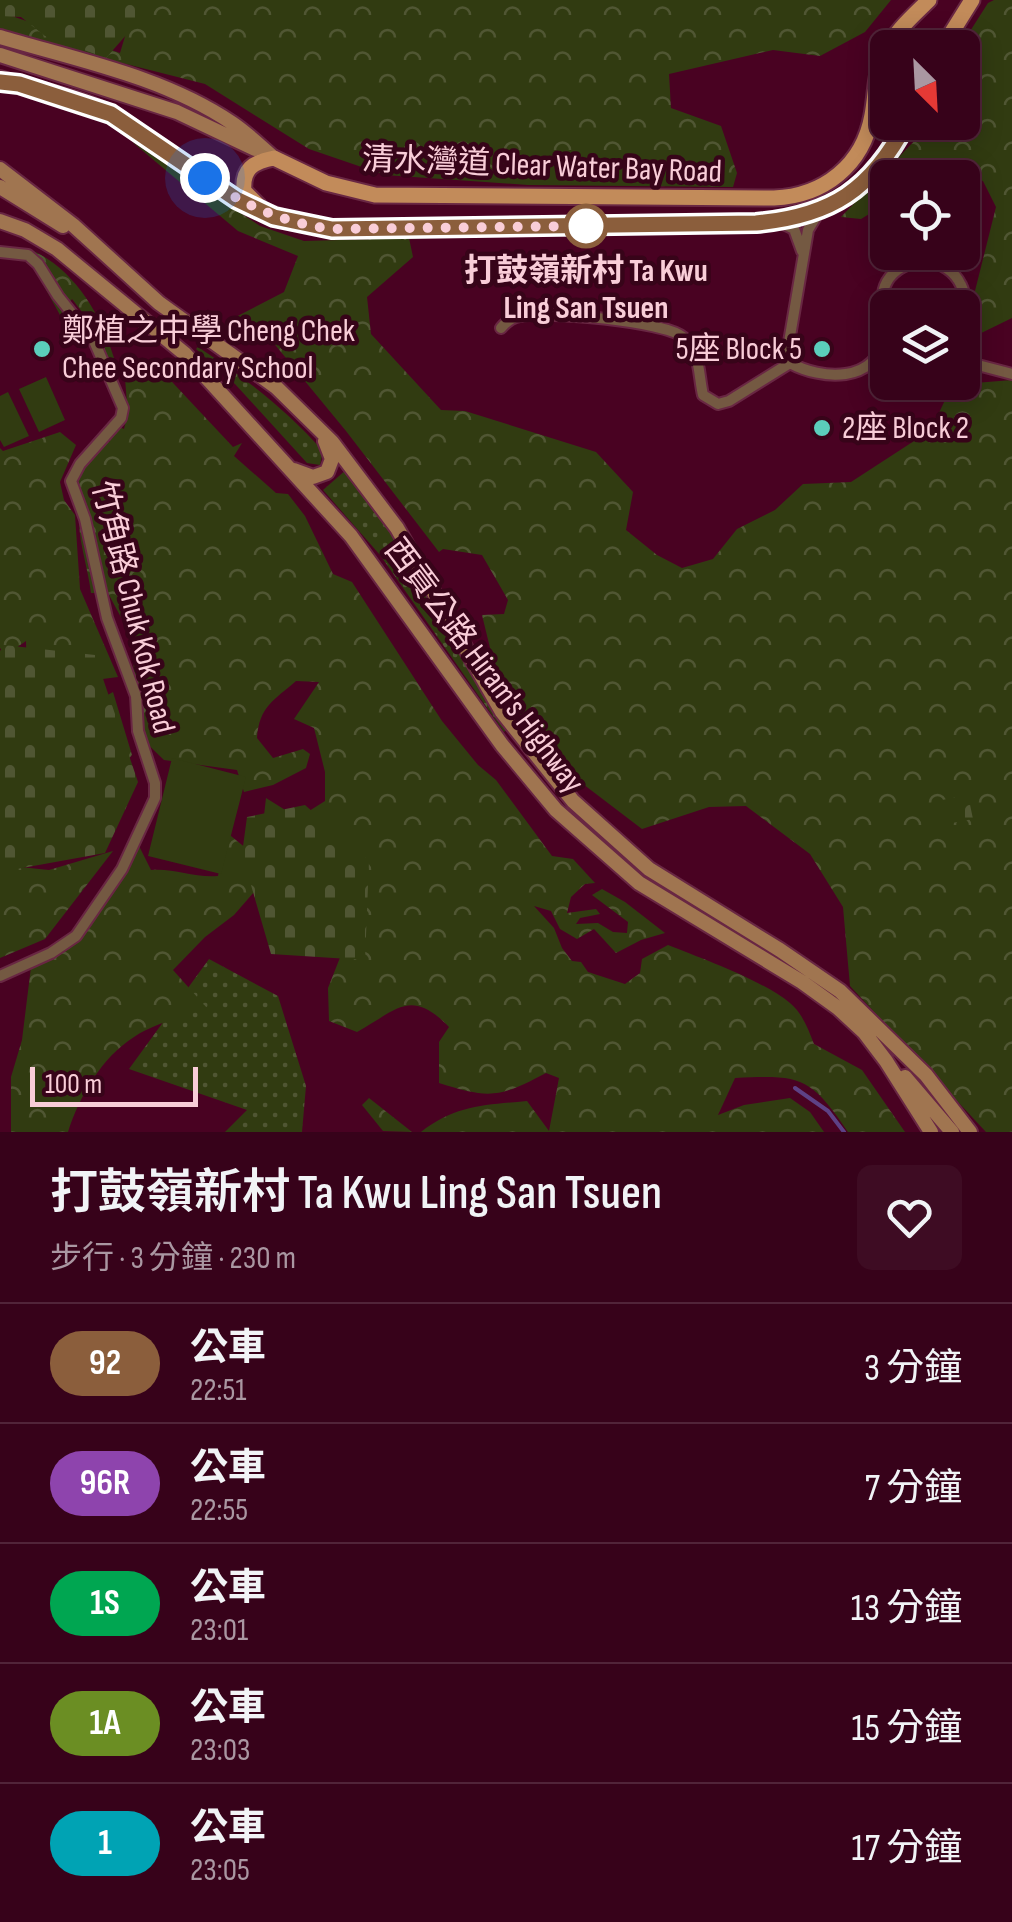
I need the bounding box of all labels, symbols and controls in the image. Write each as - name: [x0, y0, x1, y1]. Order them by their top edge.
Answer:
- north arrow: [870, 30, 980, 140]
- map controls: [870, 30, 980, 400]
- street label: 清水灣道 Clear Water Bay Road: [361, 140, 723, 192]
- your location: [180, 153, 230, 203]
- button: locate: [870, 160, 980, 270]
- marker: 打鼓嶺新村 Ta Kwu Ling San Tsuen: [565, 205, 607, 247]
- place label: 打鼓嶺新村 Ta Kwu Ling San Tsuen: [464, 252, 708, 328]
- button: layers: [870, 290, 980, 400]
- place label: 鄭植之中學 Cheng Chek Chee Secondary School: [62, 312, 355, 388]
- place label: 5座 Block 5: [676, 330, 802, 369]
- marker: 鄭植之中學 Cheng Chek Chee Secondary School: [31, 338, 53, 360]
- marker: 5座 Block 5: [811, 338, 833, 360]
- place label: 2座 Block 2: [842, 409, 969, 448]
- marker: 2座 Block 2: [811, 417, 833, 439]
- street label: 竹角路 Chuk Kok Road: [83, 477, 183, 737]
- street label: 西貢公路 Hiram's Highway: [376, 531, 592, 801]
- scale bar: [30, 1062, 198, 1106]
- text: 100 m: [45, 1068, 102, 1101]
- text: 打鼓嶺新村 Ta Kwu Ling San Tsuen: [50, 1165, 662, 1222]
- button: heart: [857, 1165, 962, 1270]
- text: 步行 · 3 分鐘 · 230 m: [50, 1239, 296, 1278]
- text: 公車: [190, 1326, 266, 1371]
- text: 92: [89, 1342, 121, 1385]
- text: 3 分鐘: [864, 1346, 962, 1391]
- text: 22:51: [190, 1371, 246, 1410]
- text: 公車: [190, 1446, 266, 1491]
- text: 96R: [80, 1462, 130, 1505]
- text: 7 分鐘: [865, 1466, 962, 1511]
- text: 22:55: [190, 1491, 248, 1530]
- text: 公車: [190, 1566, 266, 1611]
- text: 1S: [90, 1582, 120, 1625]
- text: 13 分鐘: [851, 1586, 962, 1631]
- text: 23:01: [190, 1611, 248, 1650]
- text: 公車: [190, 1686, 266, 1731]
- text: 1A: [89, 1702, 121, 1745]
- text: 15 分鐘: [851, 1706, 962, 1751]
- text: 23:03: [190, 1731, 250, 1770]
- text: 公車: [190, 1806, 266, 1851]
- text: 1: [98, 1822, 112, 1865]
- text: 17 分鐘: [852, 1826, 962, 1871]
- text: 23:05: [190, 1851, 250, 1890]

